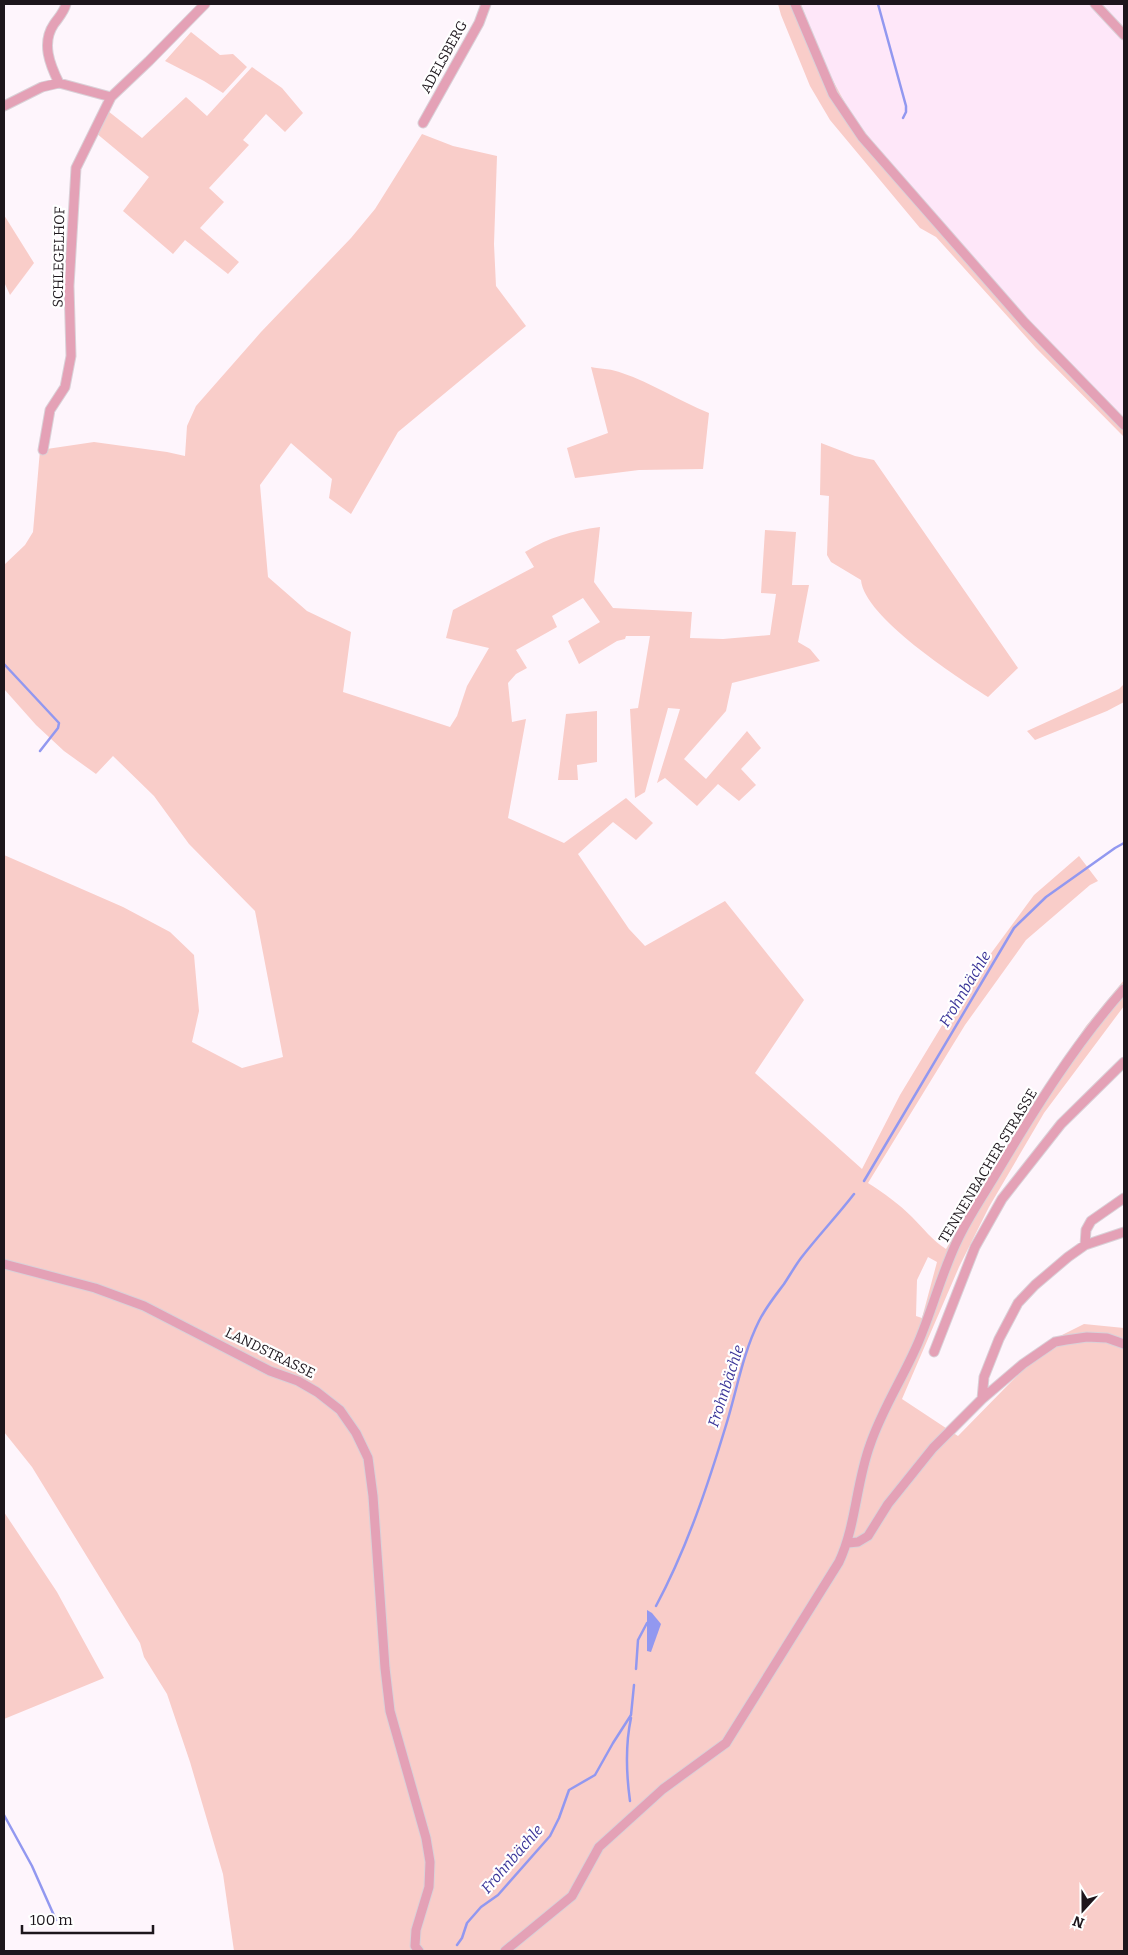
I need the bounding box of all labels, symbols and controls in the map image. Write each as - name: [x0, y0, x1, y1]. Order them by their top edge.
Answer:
- street label: ADELSBERG: [417, 18, 471, 96]
- street label: SCHLEGELHOF: [50, 206, 68, 308]
- water label: Frohnbächle: [935, 948, 995, 1030]
- street label: TENNENBACHER STRASSE: [935, 1086, 1041, 1246]
- street label: LANDSTRASSE: [222, 1324, 318, 1382]
- water label: Frohnbächle: [704, 1342, 748, 1429]
- water label: Frohnbächle: [477, 1821, 547, 1897]
- north arrow: [1058, 1885, 1108, 1935]
- scale bar: [22, 1902, 154, 1934]
- text: 100 m: [30, 1911, 73, 1929]
- text: N: [1070, 1912, 1087, 1932]

